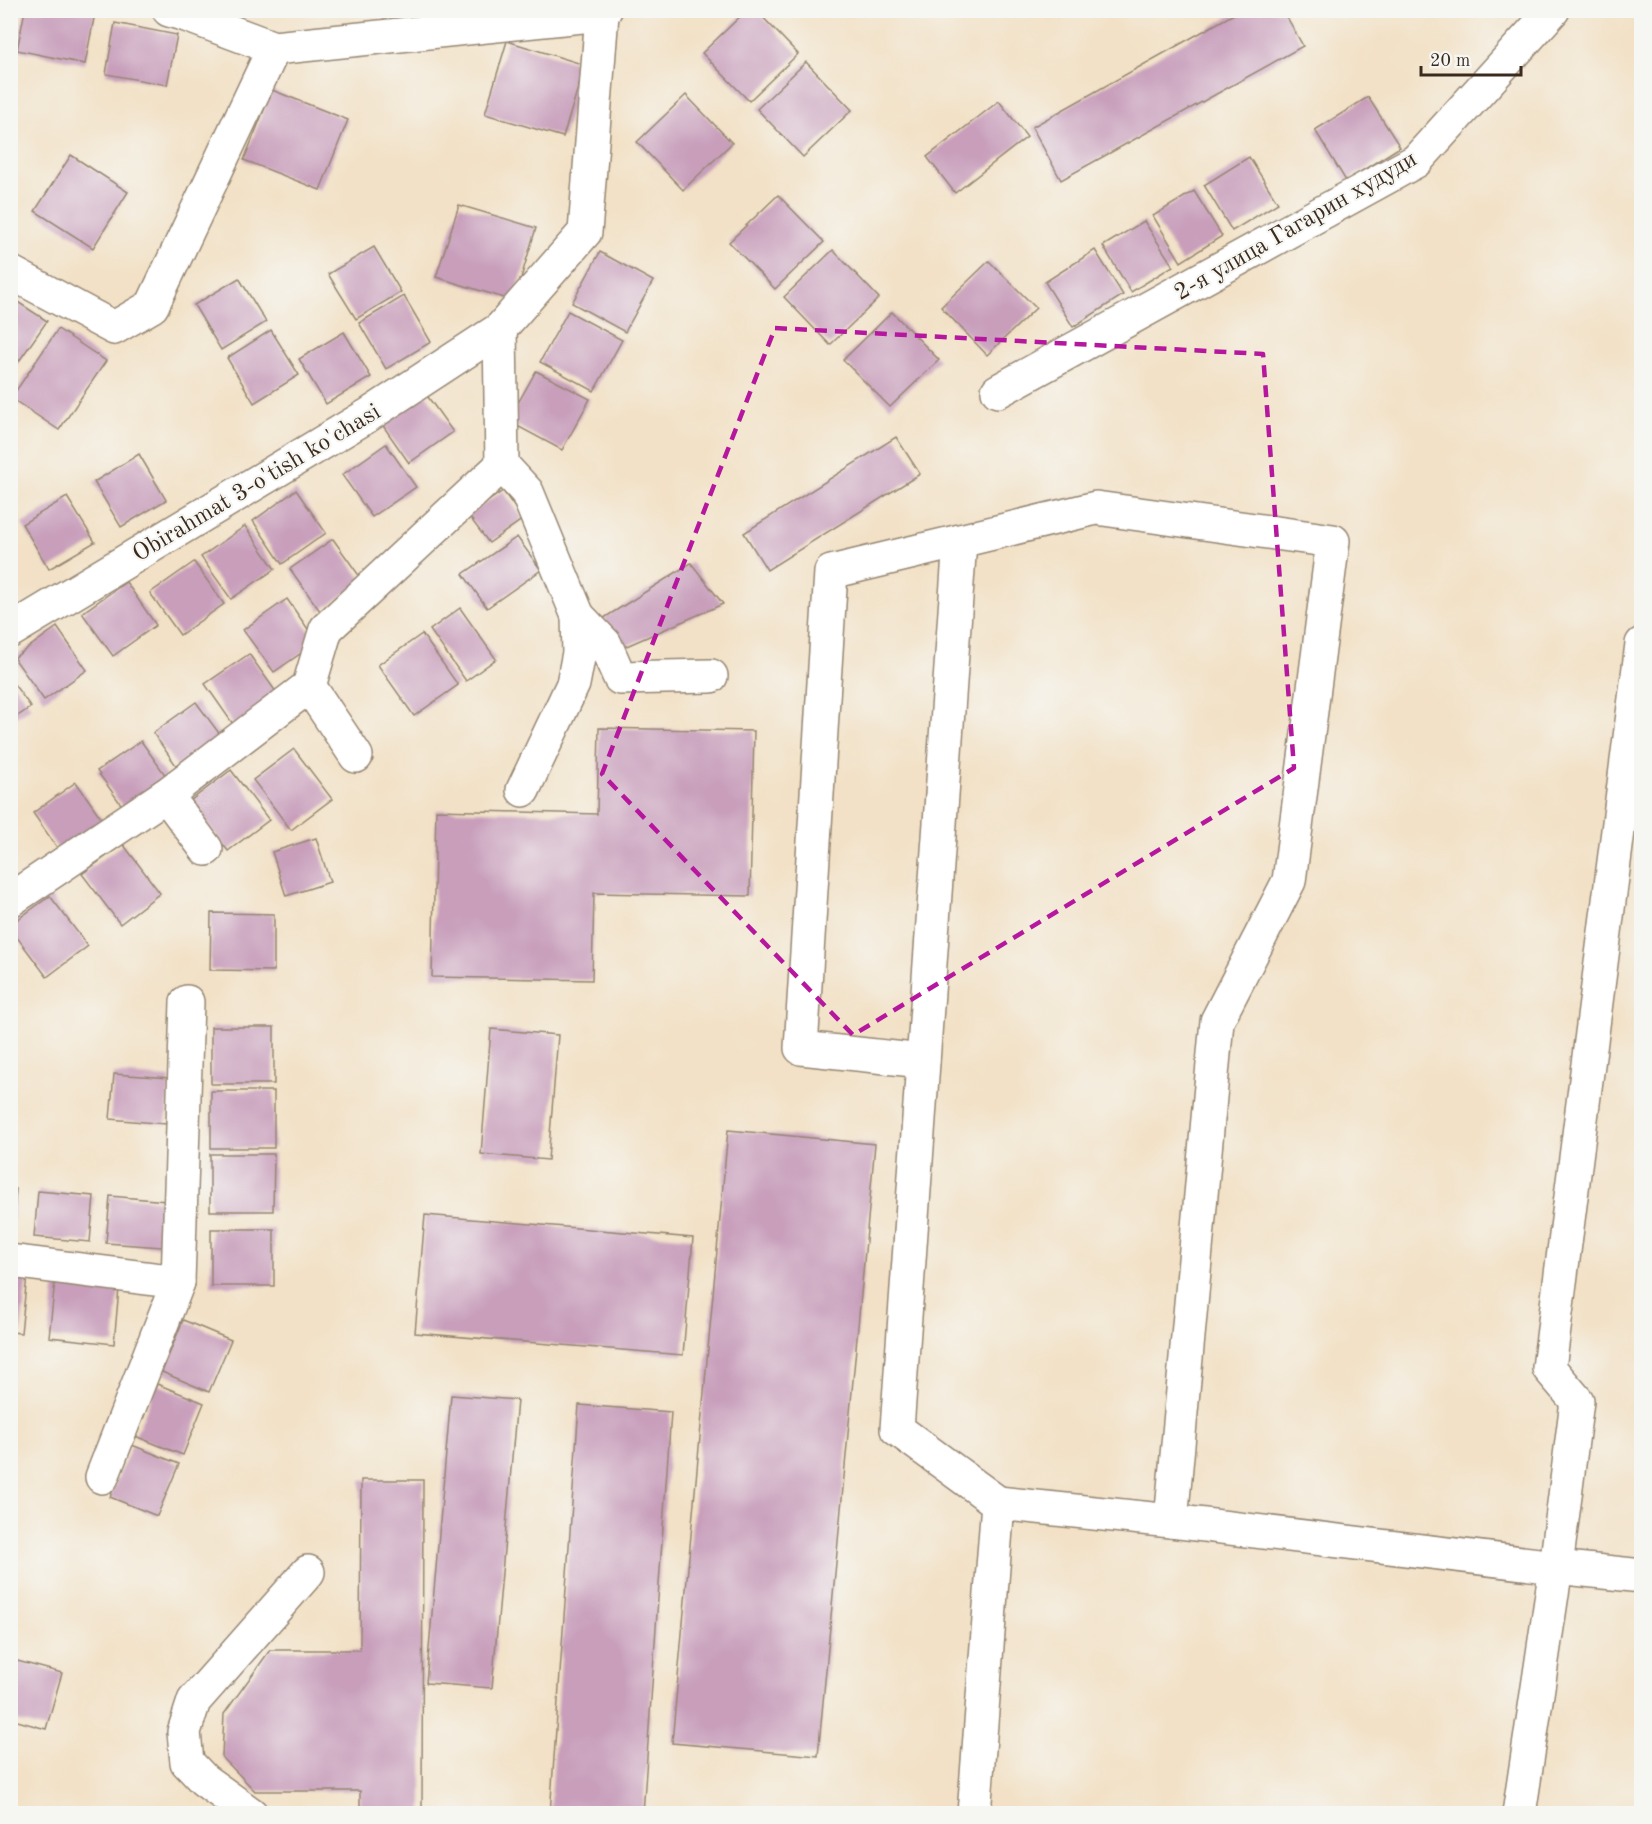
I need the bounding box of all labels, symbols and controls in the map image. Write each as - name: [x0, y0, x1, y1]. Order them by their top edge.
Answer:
- scale bar: [1421, 39, 1522, 77]
- text: 20 m: [1430, 52, 1470, 70]
- street label: 2-я улица Гагарин худуди: [1171, 148, 1421, 306]
- street label: Obirahmat 3-o'tish ko'chasi: [129, 400, 385, 567]

